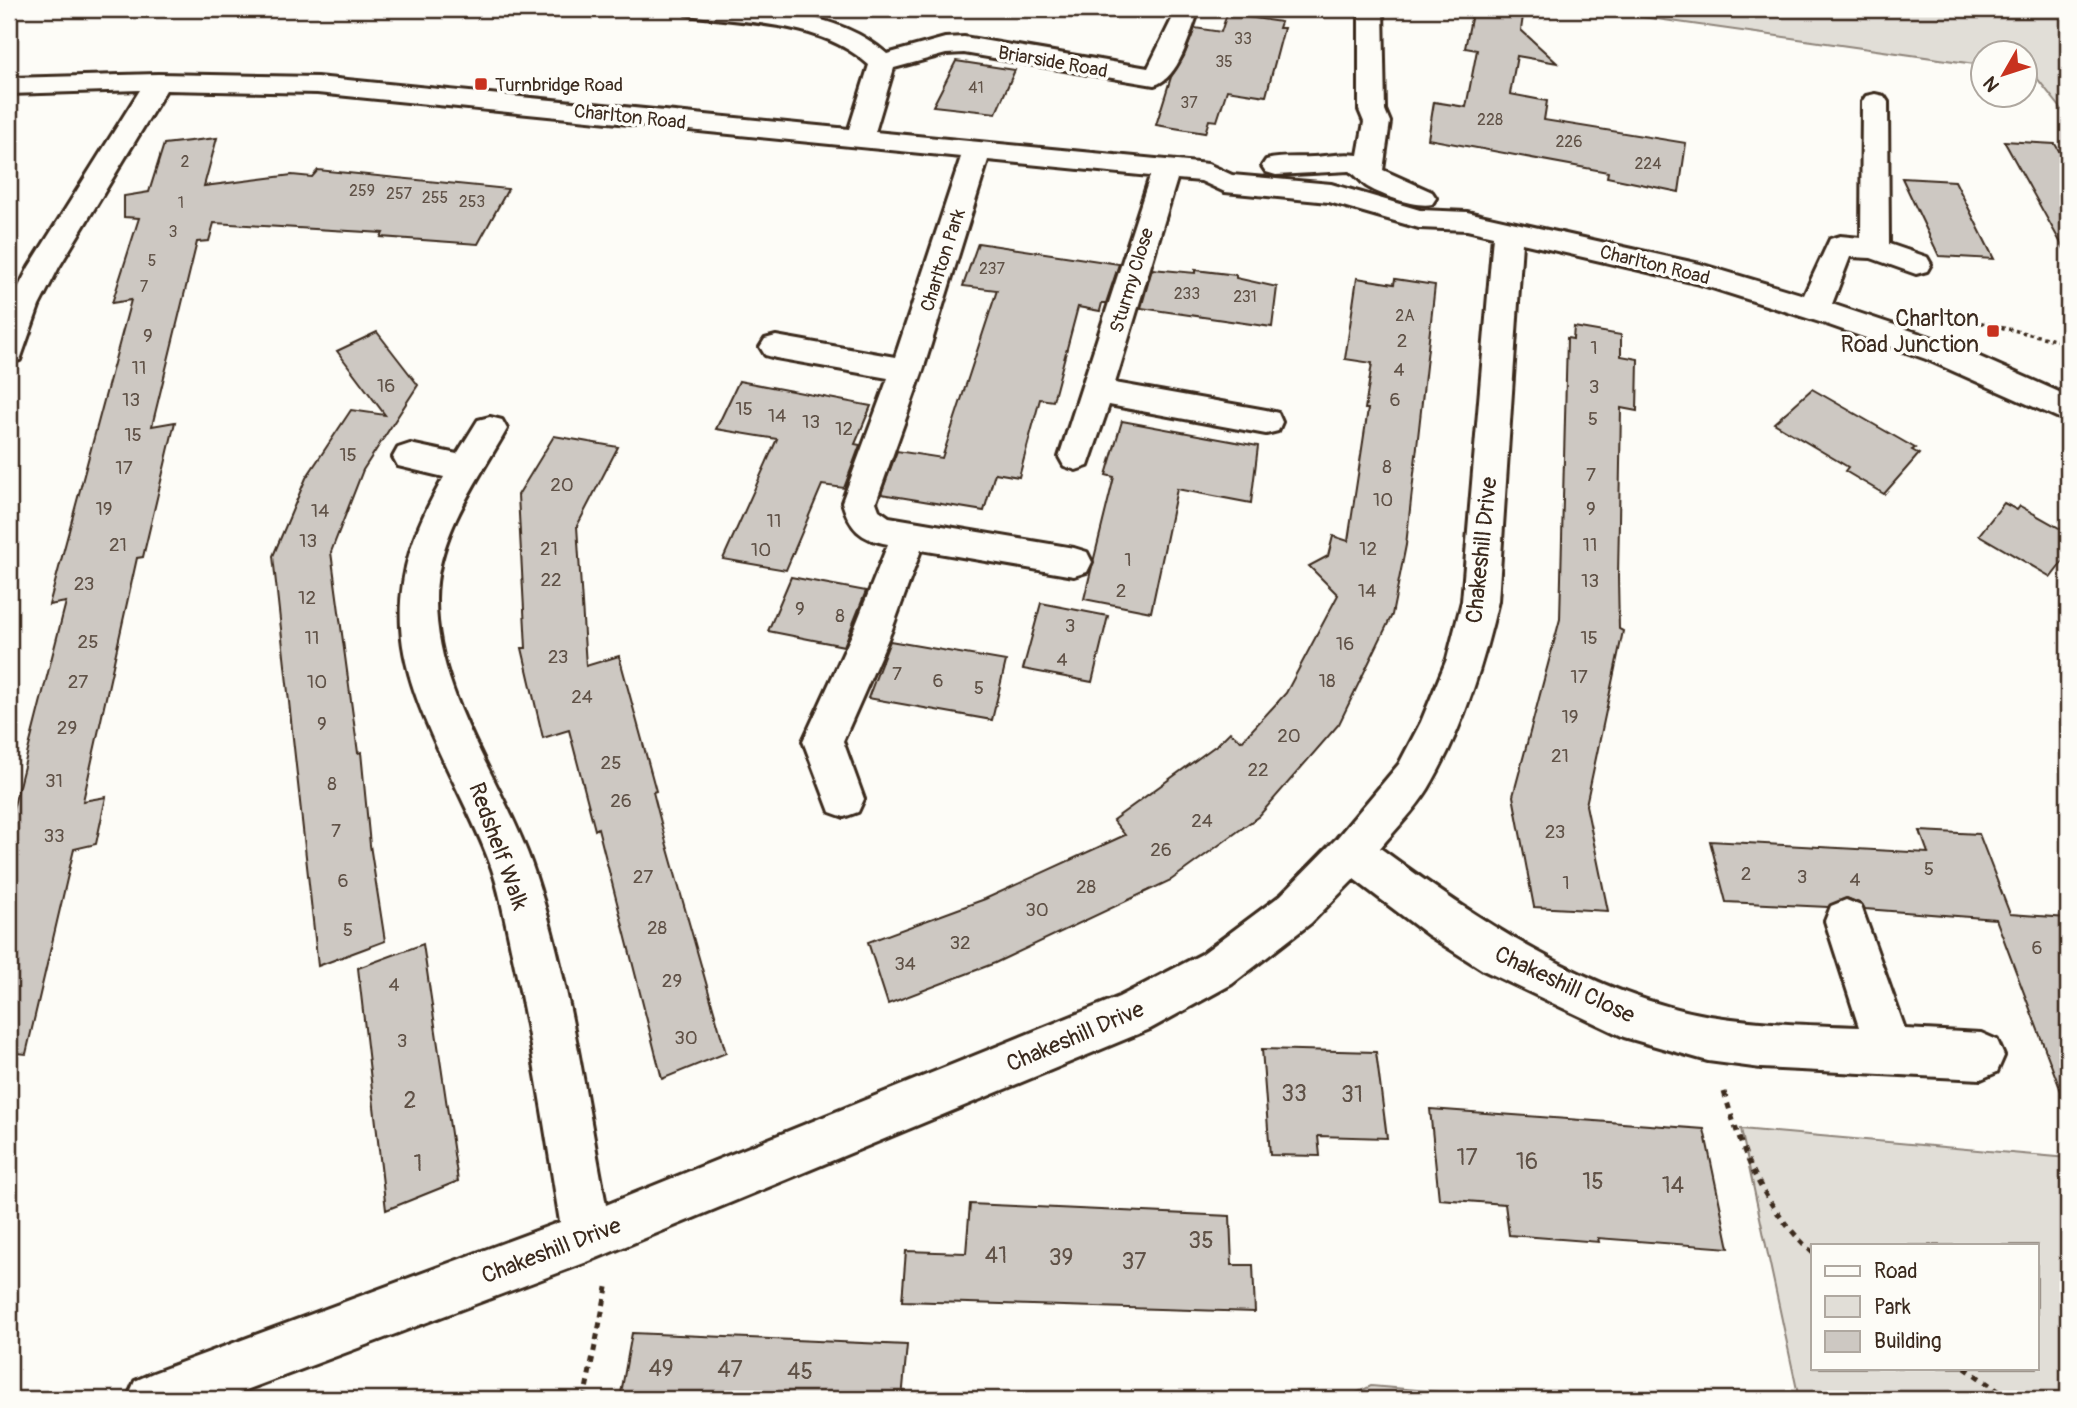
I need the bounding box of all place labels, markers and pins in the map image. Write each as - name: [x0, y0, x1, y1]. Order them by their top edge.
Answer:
- place label: Turnbridge Road: [495, 73, 623, 97]
- marker: Turnbridge Road: [473, 76, 489, 92]
- place label: Charlton Road Junction: [1841, 304, 1979, 359]
- marker: Charlton Road Junction: [1985, 323, 2001, 339]

